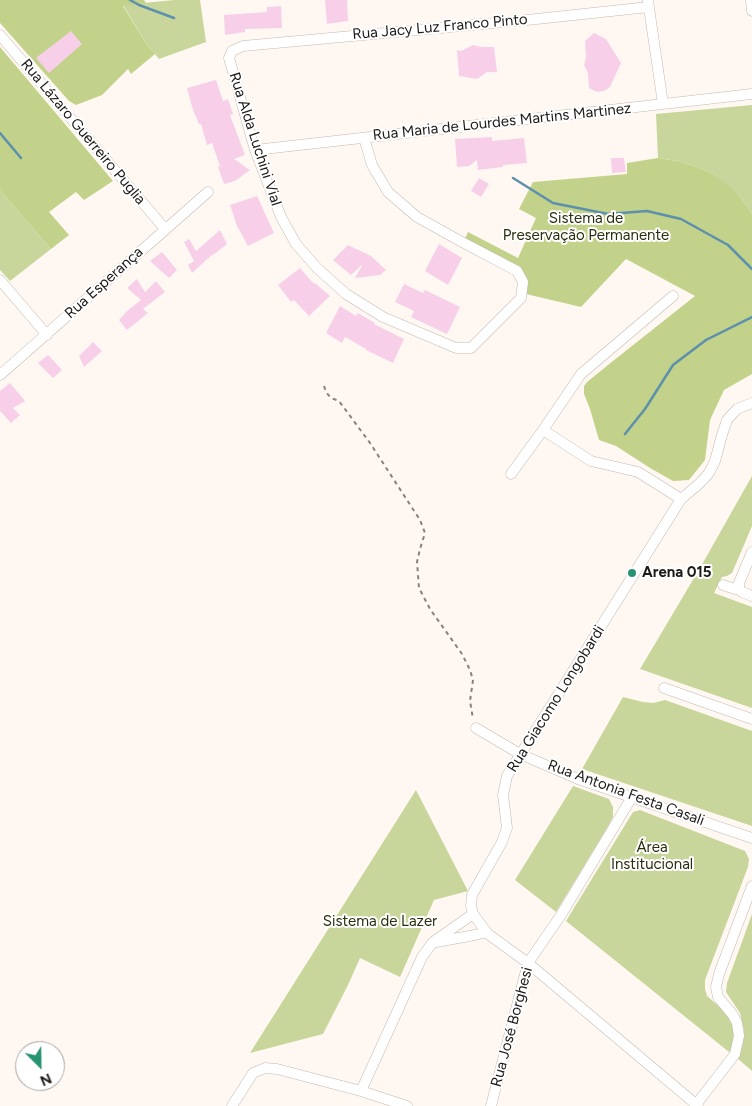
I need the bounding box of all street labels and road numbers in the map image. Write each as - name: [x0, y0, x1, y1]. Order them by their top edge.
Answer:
- street label: Rua Jacy Luz Franco Pinto: [352, 10, 528, 44]
- street label: Rua Lázaro Guerreiro Puglia: [17, 56, 149, 208]
- street label: Rua Alda Luchini Vial: [225, 70, 285, 208]
- street label: Rua Maria de Lourdes Martins Martinez: [372, 99, 632, 145]
- street label: Rua Esperança: [61, 243, 147, 323]
- street label: Rua Giacomo Longobardi: [503, 622, 609, 776]
- street label: Rua Antonia Festa Casali: [545, 756, 707, 830]
- street label: Rua José Borghesi: [487, 965, 537, 1089]

